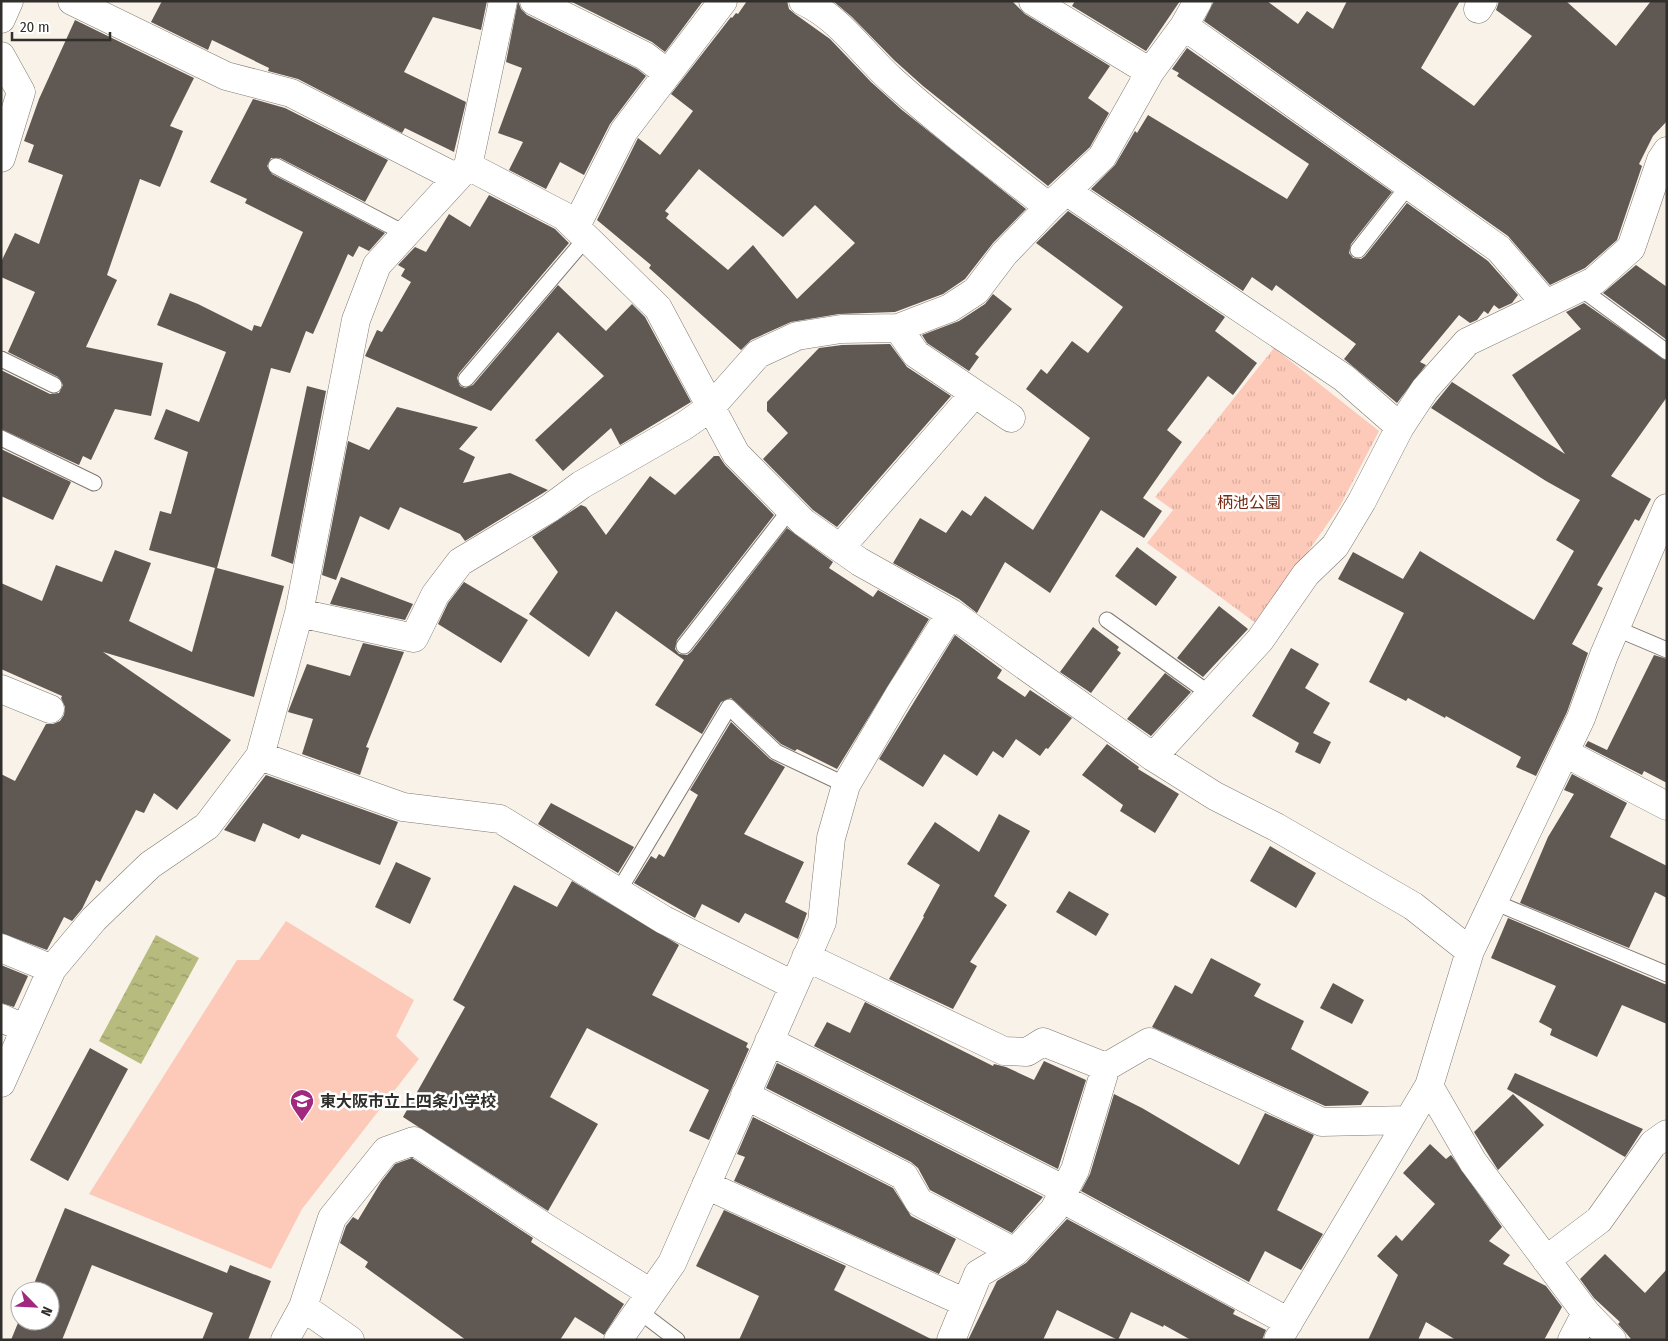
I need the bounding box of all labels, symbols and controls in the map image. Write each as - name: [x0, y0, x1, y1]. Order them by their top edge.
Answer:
- scale bar: [12, 10, 110, 42]
- text: 20 m: [20, 18, 50, 36]
- park label: 柄池公園: [1217, 493, 1281, 512]
- school or university icon: 東大阪市立上四条小学校: [289, 1088, 315, 1122]
- place label: 東大阪市立上四条小学校: [320, 1092, 496, 1111]
- north arrow: [10, 1281, 60, 1331]
- text: N: [37, 1304, 56, 1318]

